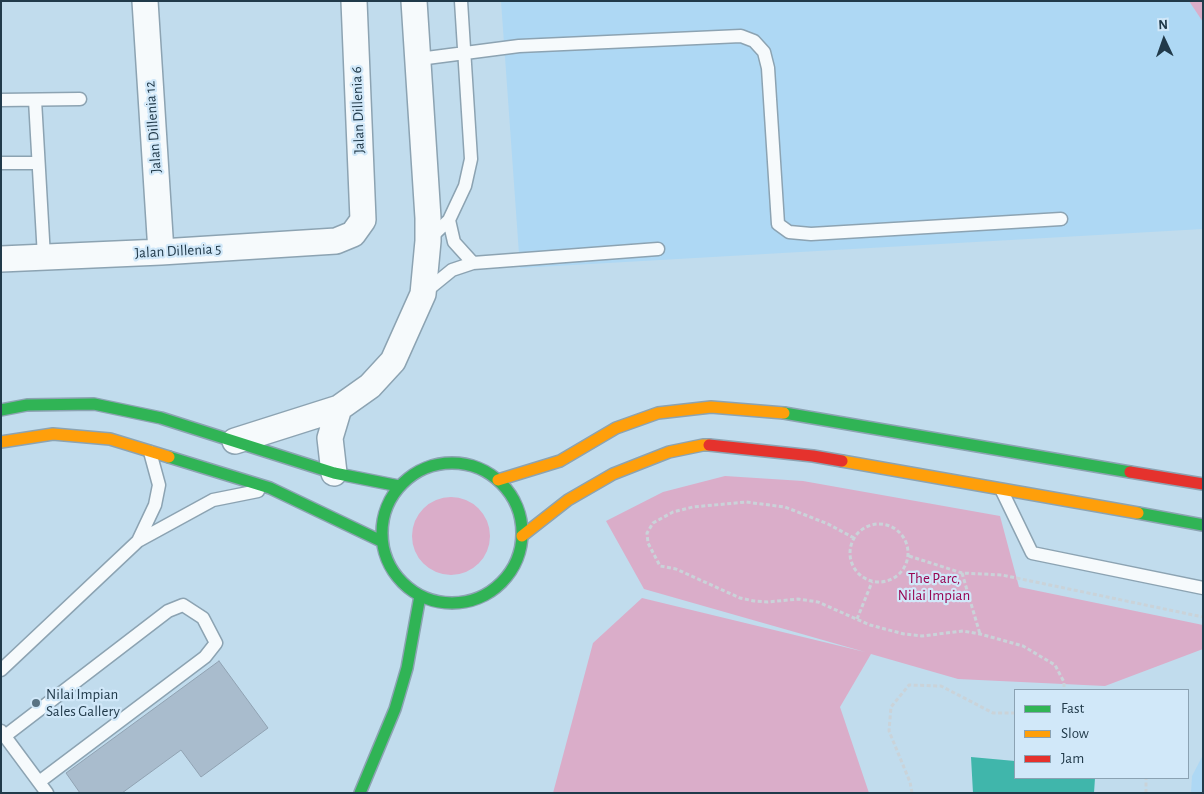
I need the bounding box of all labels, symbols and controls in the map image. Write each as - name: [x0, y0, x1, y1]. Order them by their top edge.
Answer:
- north arrow: [1139, 15, 1189, 65]
- text: N: [1158, 18, 1168, 32]
- street label: Jalan Dillenia 6: [347, 66, 369, 154]
- street label: Jalan Dillenia 12: [141, 80, 165, 174]
- street label: Jalan Dillenia 5: [134, 240, 222, 262]
- park label: The Parc, Nilai Impian: [898, 569, 970, 604]
- place label: Nilai Impian Sales Gallery: [46, 685, 120, 720]
- legend: [1014, 689, 1189, 779]
- marker: Nilai Impian Sales Gallery: [30, 697, 42, 709]
- text: Fast: [1061, 701, 1084, 716]
- text: Slow: [1061, 726, 1089, 741]
- text: Jam: [1061, 751, 1084, 766]

